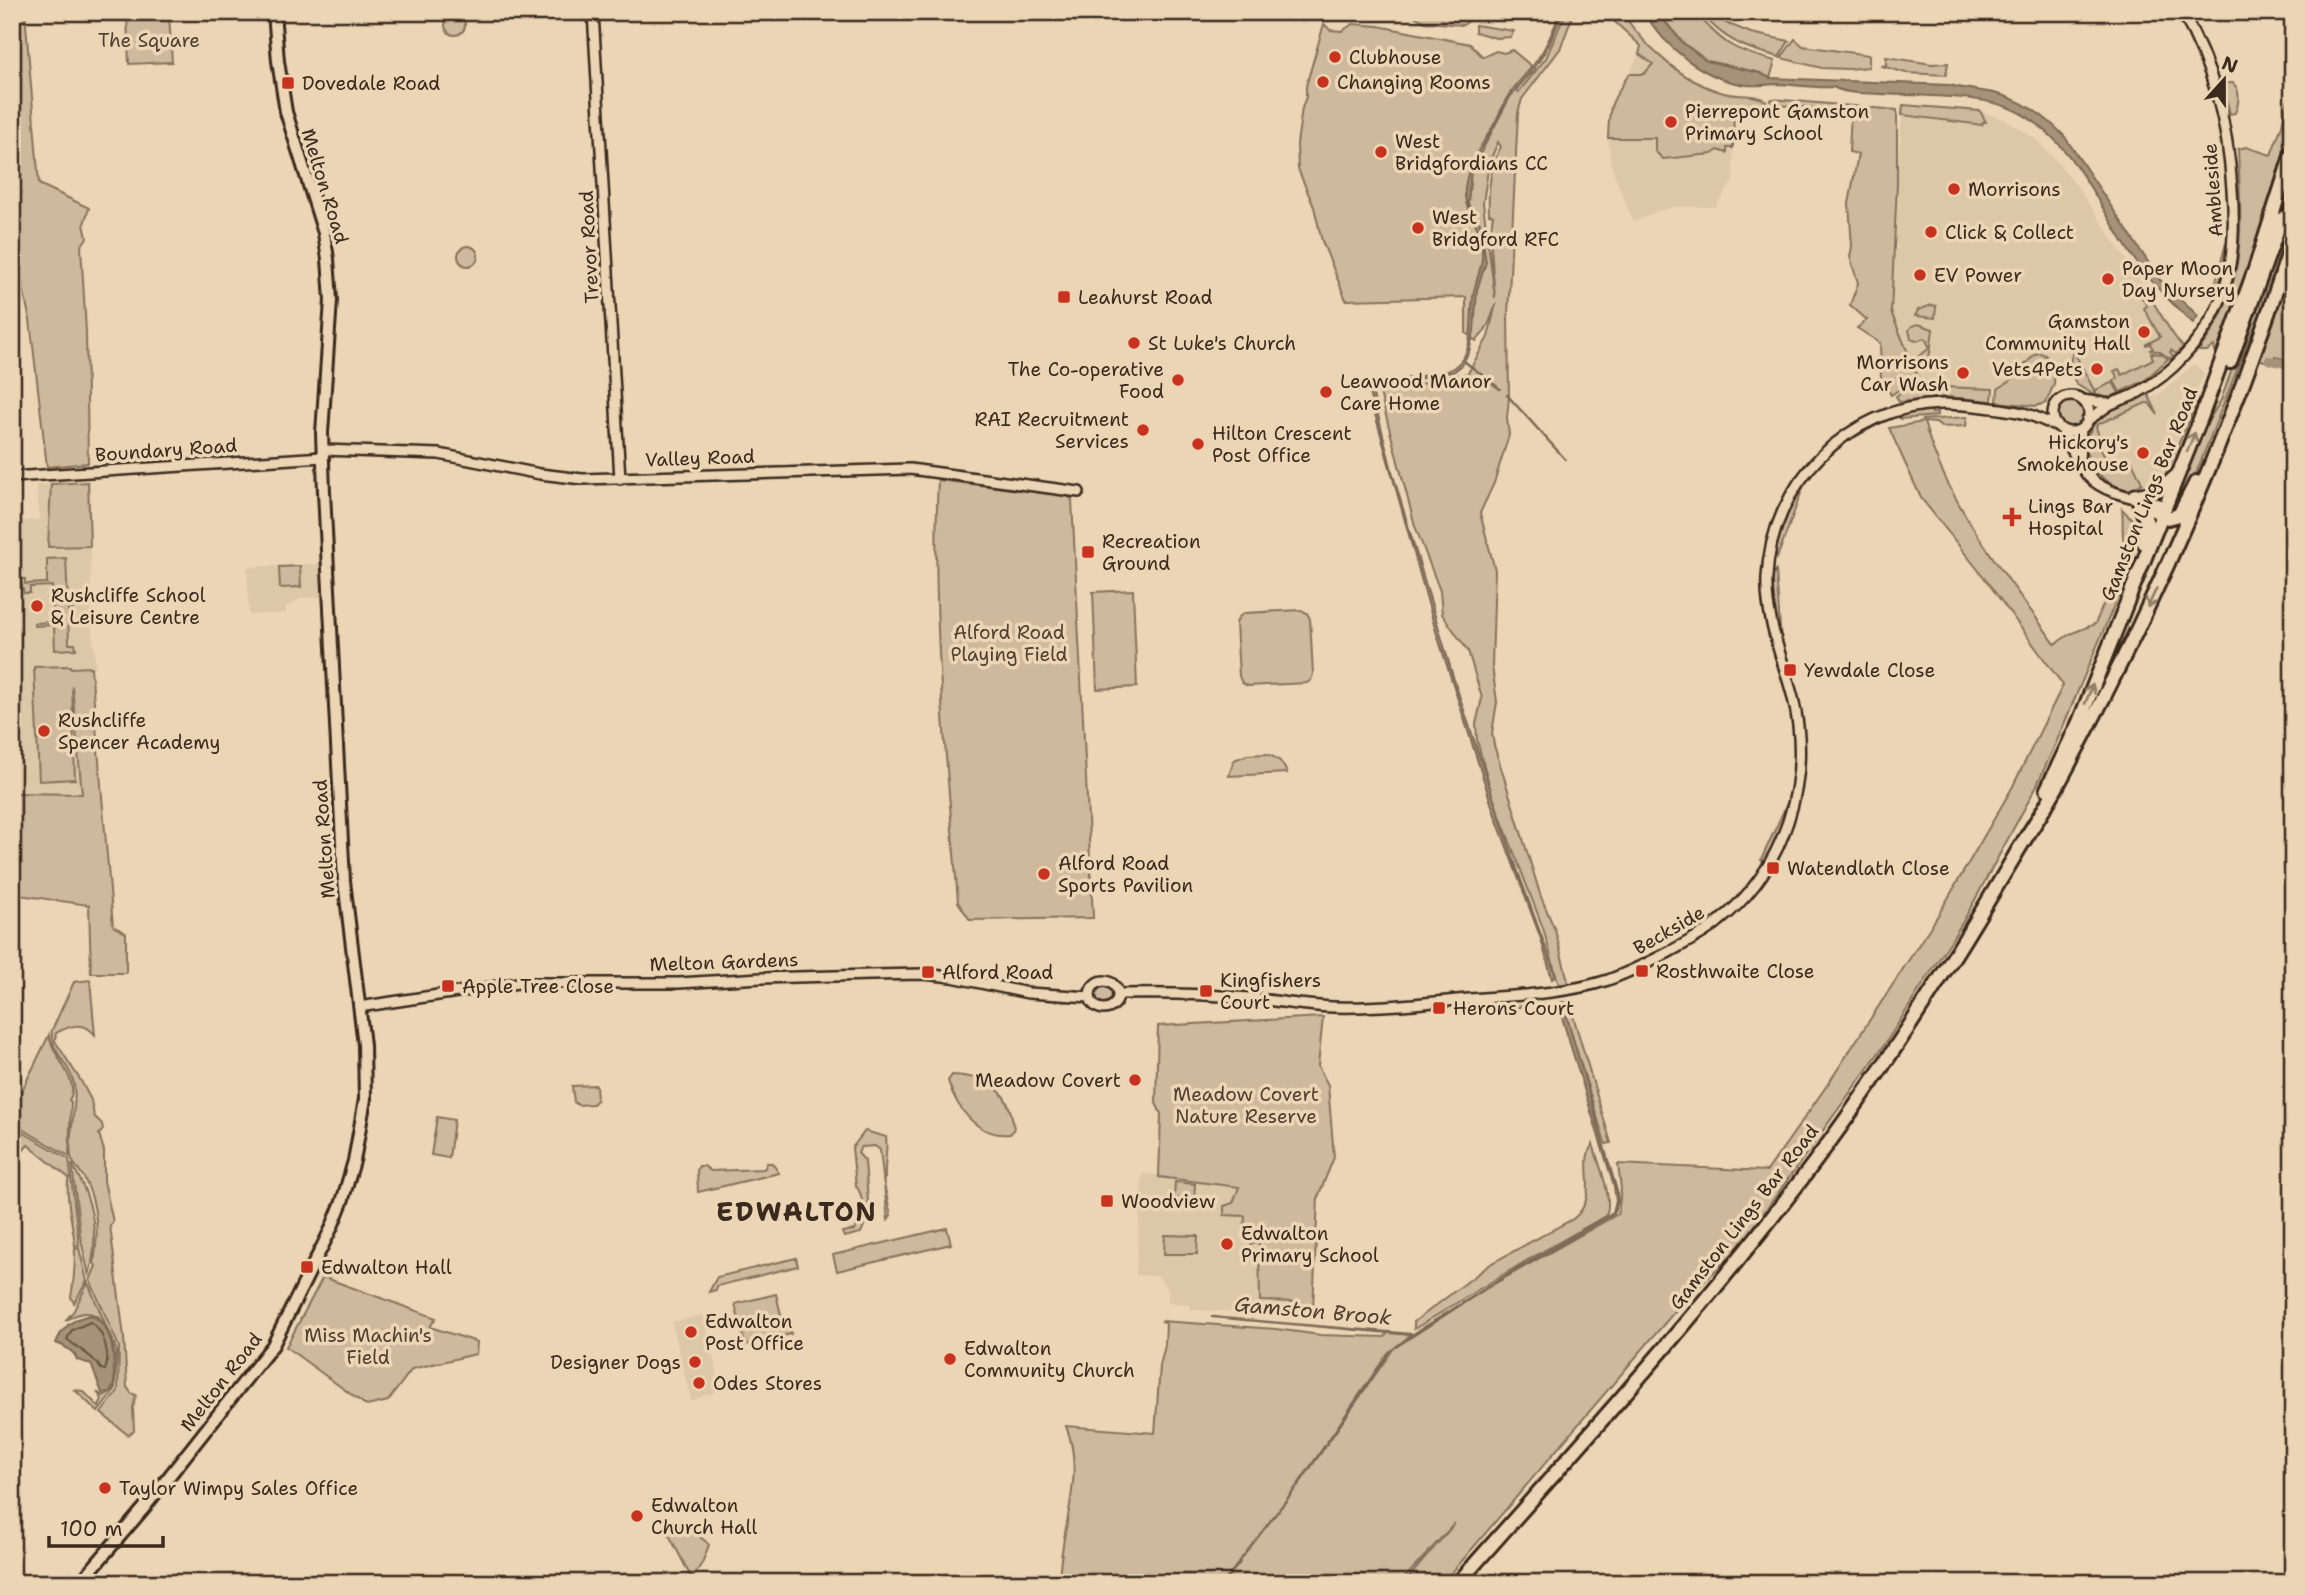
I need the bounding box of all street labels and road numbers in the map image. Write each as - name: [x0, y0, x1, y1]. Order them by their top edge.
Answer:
- street label: Melton Road: [296, 125, 354, 247]
- street label: Ambleside: [2197, 142, 2229, 238]
- street label: Trevor Road: [574, 190, 604, 304]
- street label: Gamston Lings Bar Road: [2095, 383, 2203, 605]
- street label: Boundary Road: [94, 433, 238, 467]
- street label: Valley Road: [645, 444, 755, 472]
- street label: Melton Road: [307, 779, 341, 899]
- street label: Beckside: [1629, 900, 1709, 960]
- street label: Melton Gardens: [649, 947, 799, 977]
- street label: Gamston Lings Bar Road: [1664, 1119, 1824, 1315]
- street label: Melton Road: [174, 1327, 268, 1437]

